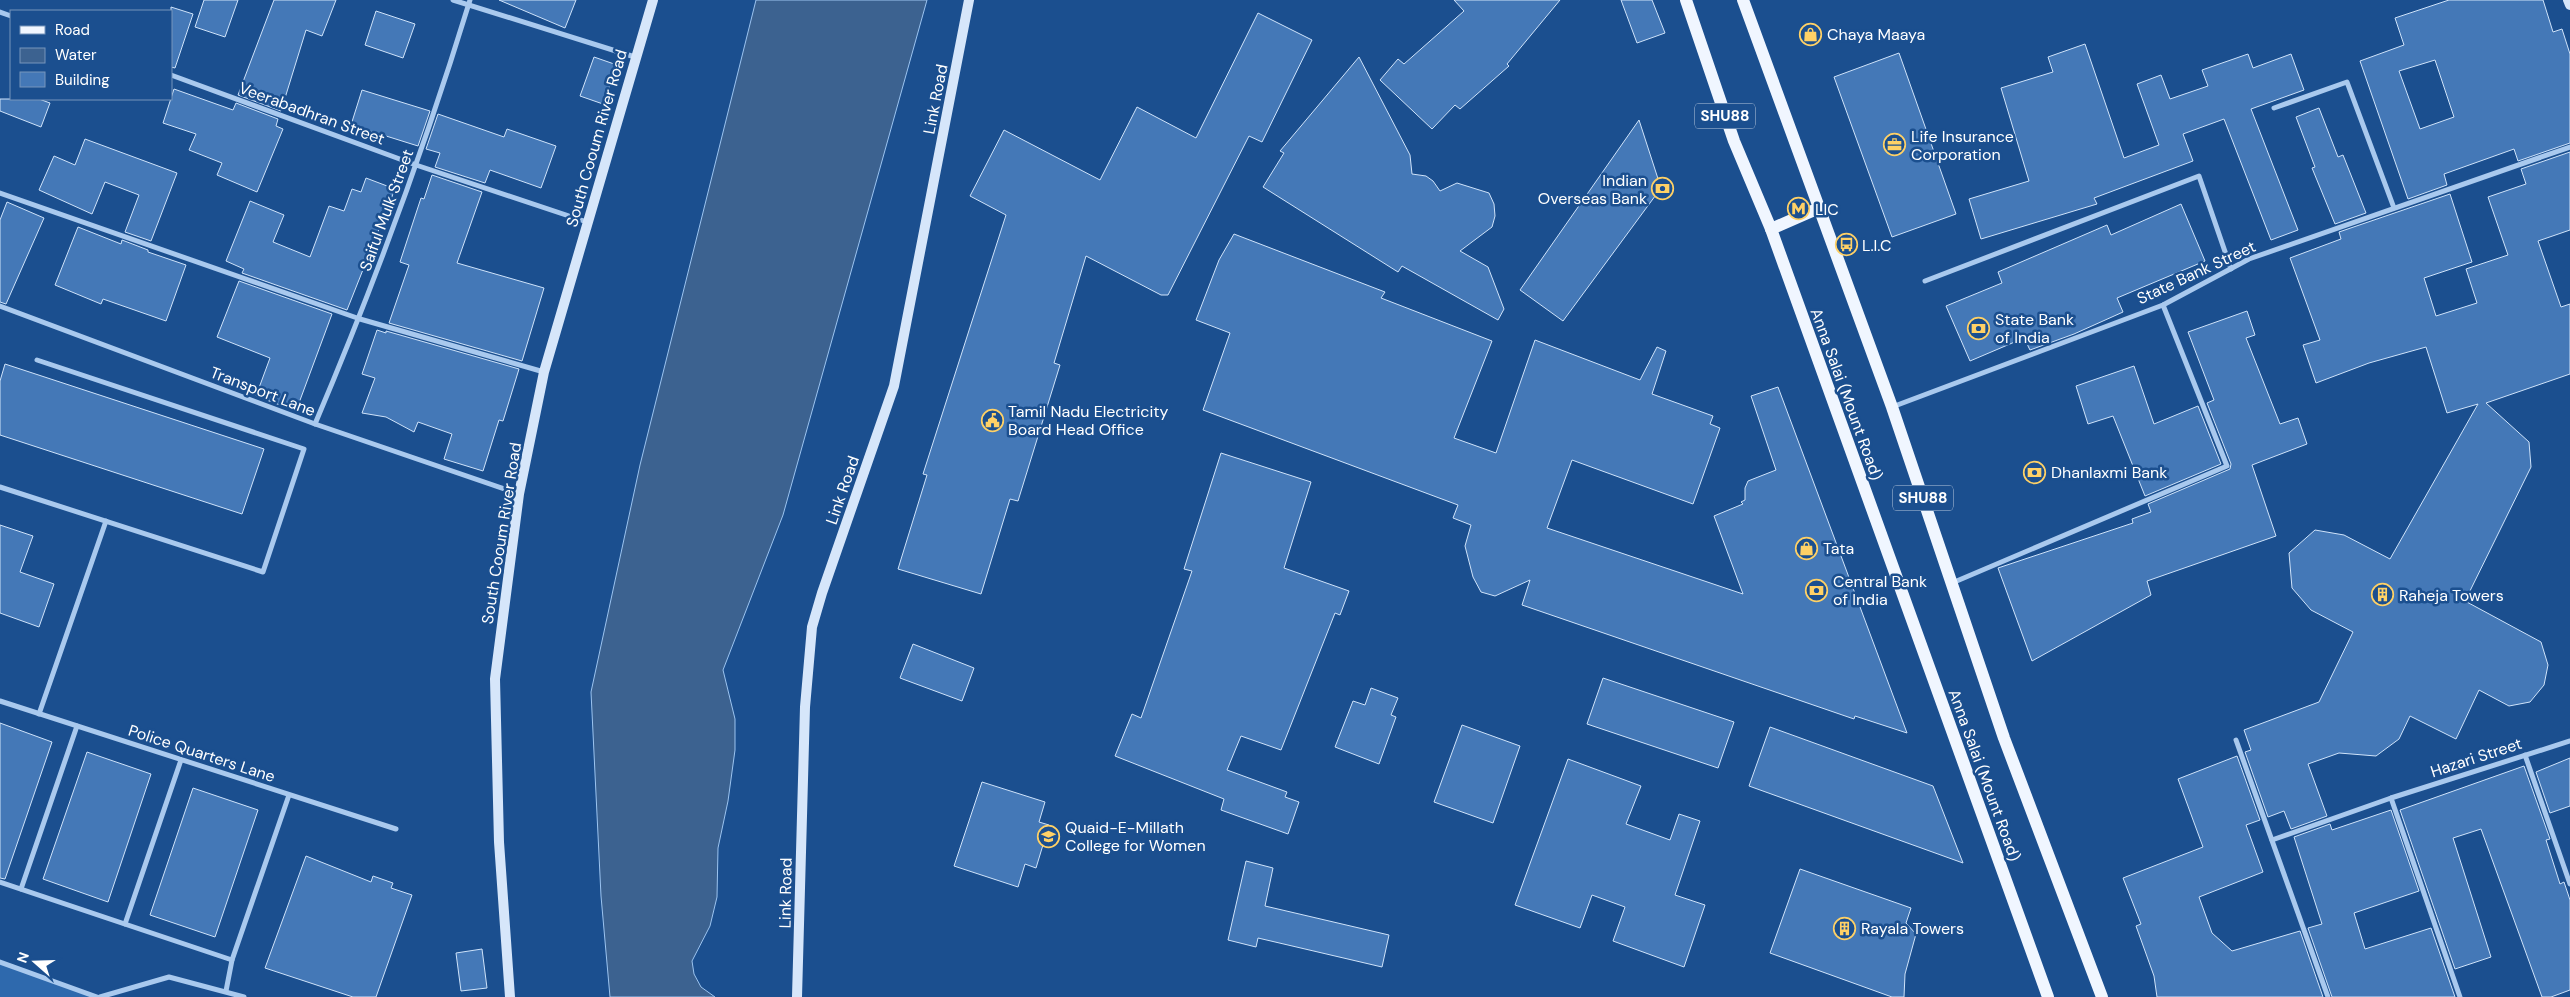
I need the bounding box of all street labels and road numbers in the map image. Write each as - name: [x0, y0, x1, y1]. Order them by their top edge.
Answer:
- street label: South Cooum River Road: [561, 47, 632, 229]
- street label: Link Road: [918, 62, 953, 136]
- street label: Veerabadhran Street: [236, 77, 388, 150]
- road number: SHU88: [1695, 104, 1755, 128]
- street label: Saiful Mulk Street: [355, 146, 418, 274]
- street label: State Bank Street: [2133, 236, 2259, 309]
- street label: Anna Salai (Mount Road): [1806, 305, 1887, 483]
- street label: Transport Lane: [207, 362, 319, 421]
- street label: South Cooum River Road: [477, 441, 526, 625]
- street label: Link Road: [821, 453, 864, 527]
- road number: SHU88: [1893, 486, 1953, 510]
- street label: Anna Salai (Mount Road): [1944, 686, 2025, 864]
- street label: Police Quarters Lane: [126, 720, 278, 787]
- street label: Hazari Street: [2428, 733, 2525, 782]
- street label: Link Road: [774, 857, 797, 929]

